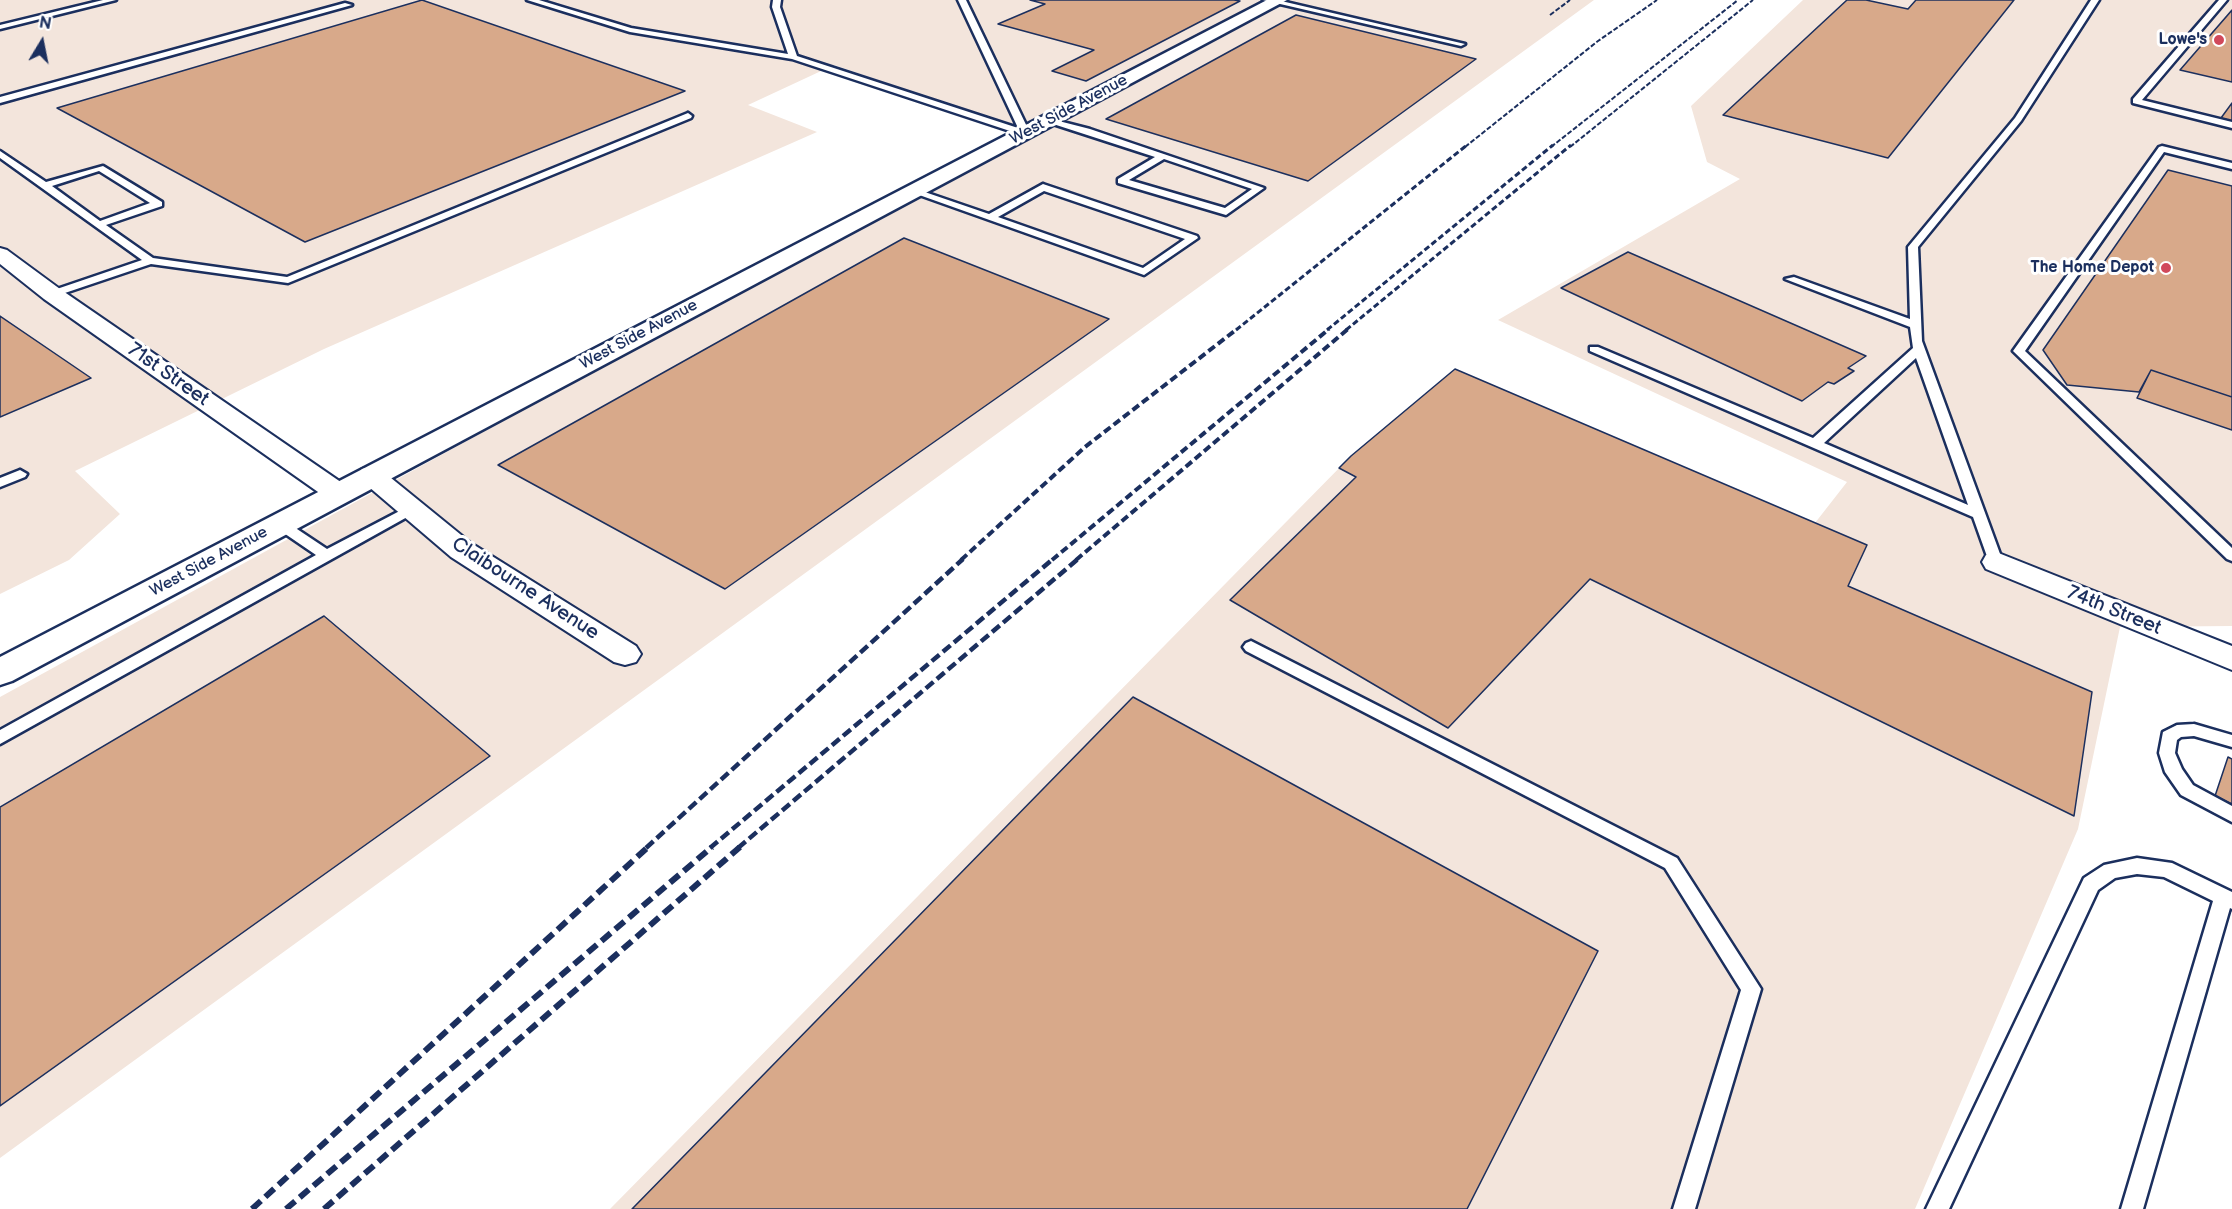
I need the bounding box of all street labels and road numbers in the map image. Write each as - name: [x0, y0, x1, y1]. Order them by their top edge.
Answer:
- street label: West Side Avenue: [1007, 71, 1131, 149]
- street label: West Side Avenue: [577, 296, 701, 374]
- street label: 71st Street: [123, 338, 213, 412]
- street label: West Side Avenue: [147, 523, 271, 601]
- street label: Claibourne Avenue: [447, 532, 603, 646]
- street label: 74th Street: [2063, 581, 2165, 641]

